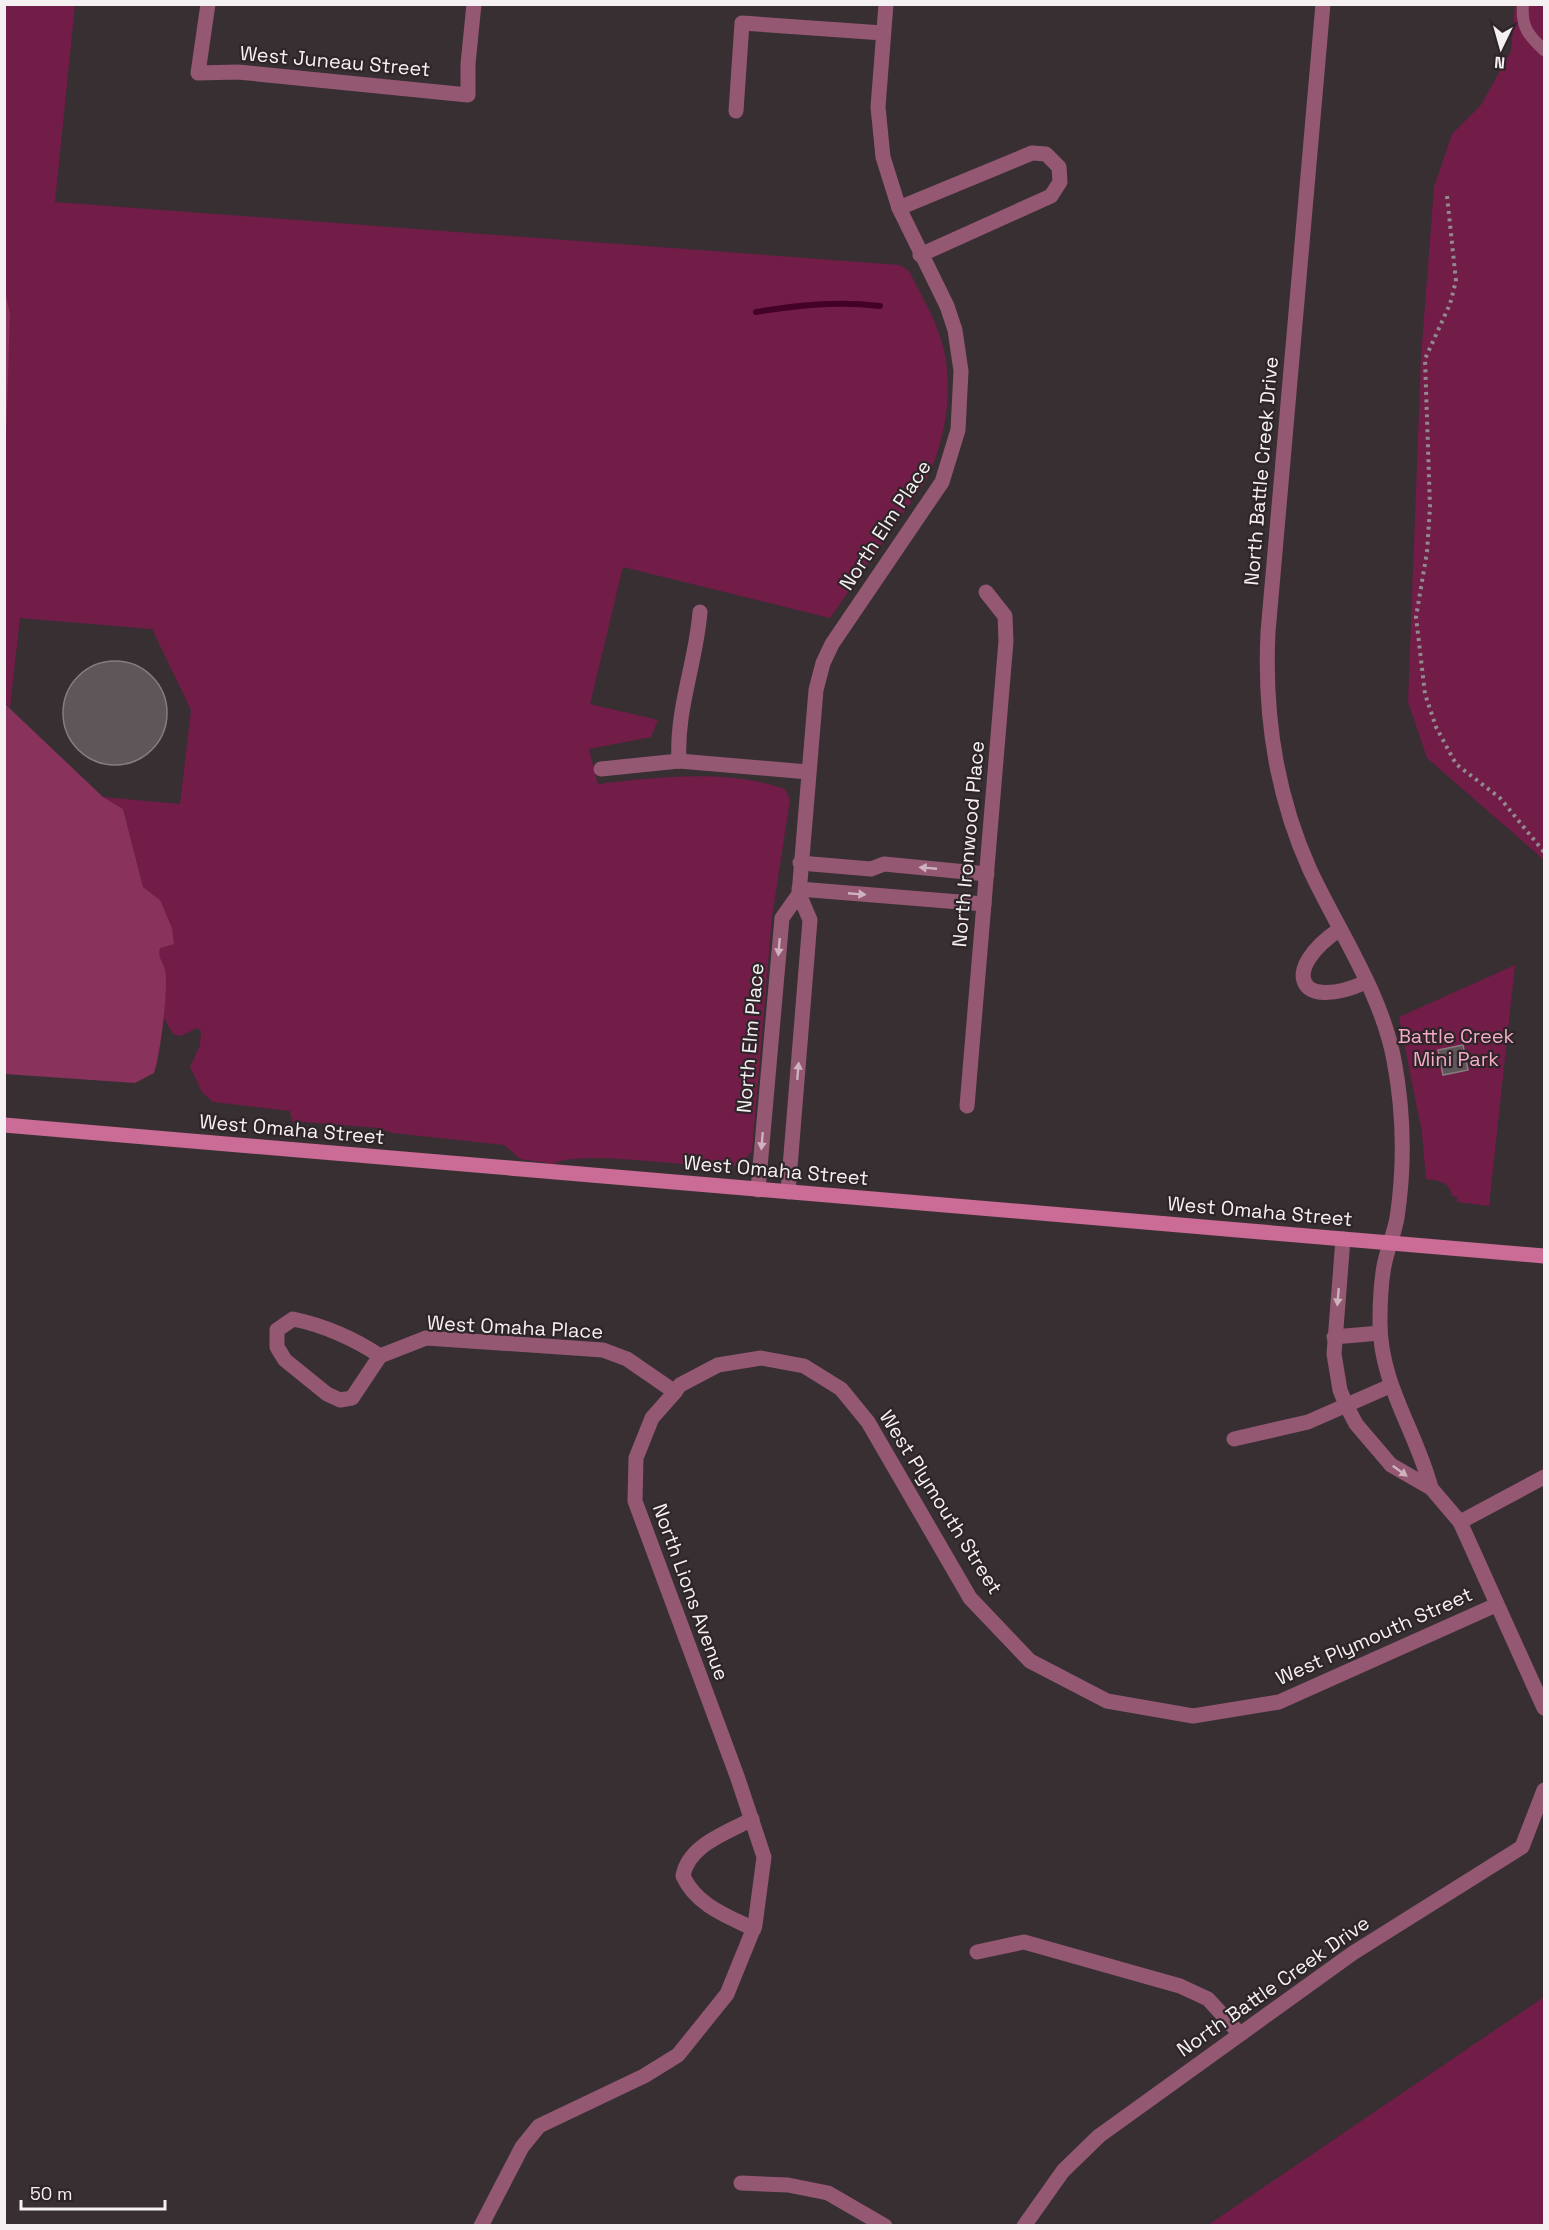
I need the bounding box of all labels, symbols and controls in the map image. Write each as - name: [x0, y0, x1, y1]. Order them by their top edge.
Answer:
- north arrow: [1471, 18, 1531, 78]
- street label: West Juneau Street: [239, 40, 431, 82]
- text: N: [1493, 52, 1506, 73]
- street label: North Battle Creek Drive: [1238, 356, 1284, 586]
- street label: North Elm Place: [833, 455, 937, 595]
- street label: North Ironwood Place: [946, 740, 990, 948]
- one-way arrow: [919, 863, 938, 873]
- one-way arrow: [848, 889, 867, 899]
- one-way arrow: [774, 938, 784, 957]
- street label: North Elm Place: [731, 962, 769, 1114]
- park label: Battle Creek Mini Park: [1398, 1023, 1515, 1072]
- one-way arrow: [793, 1062, 803, 1081]
- street label: West Omaha Street: [198, 1108, 386, 1150]
- one-way arrow: [758, 1132, 767, 1151]
- street label: West Omaha Street: [682, 1149, 870, 1191]
- street label: West Omaha Street: [1166, 1190, 1354, 1232]
- one-way arrow: [1333, 1288, 1342, 1307]
- street label: West Omaha Place: [426, 1309, 604, 1345]
- street label: West Plymouth Street: [874, 1405, 1008, 1599]
- one-way arrow: [1392, 1464, 1407, 1476]
- street label: North Lions Avenue: [647, 1500, 735, 1684]
- street label: West Plymouth Street: [1272, 1581, 1476, 1691]
- street label: North Battle Creek Drive: [1172, 1910, 1374, 2062]
- scale bar: [21, 2173, 165, 2211]
- text: 50 m: [30, 2182, 72, 2205]

